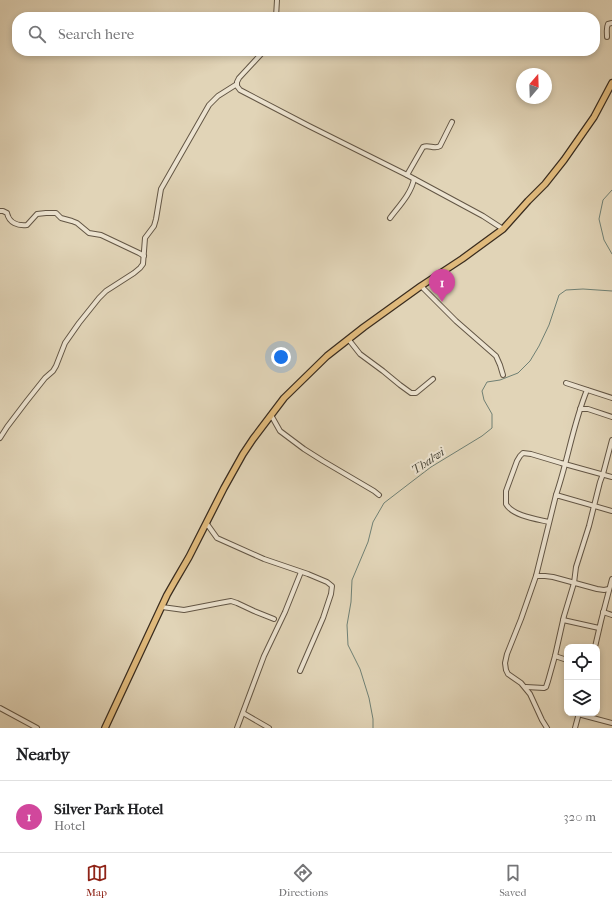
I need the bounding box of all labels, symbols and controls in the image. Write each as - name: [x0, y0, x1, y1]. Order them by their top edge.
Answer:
- search box: [12, 12, 600, 56]
- icon: search: [26, 23, 48, 45]
- text: Search here: [58, 25, 134, 43]
- north arrow: [516, 68, 552, 104]
- pin: 1: [429, 269, 455, 302]
- your location: [271, 347, 291, 367]
- water label: Thalwi: [409, 444, 448, 477]
- map controls: [564, 644, 600, 716]
- button: locate: [564, 644, 600, 680]
- button: layers: [564, 680, 600, 716]
- text: Nearby: [16, 744, 70, 764]
- text: Silver Park Hotel: [54, 800, 163, 818]
- text: 1: [27, 809, 31, 824]
- text: 320 m: [563, 809, 596, 824]
- text: Hotel: [54, 818, 85, 833]
- tab: Map: [86, 862, 108, 899]
- tab: Directions: [279, 862, 328, 899]
- tab: Saved: [499, 862, 526, 899]

